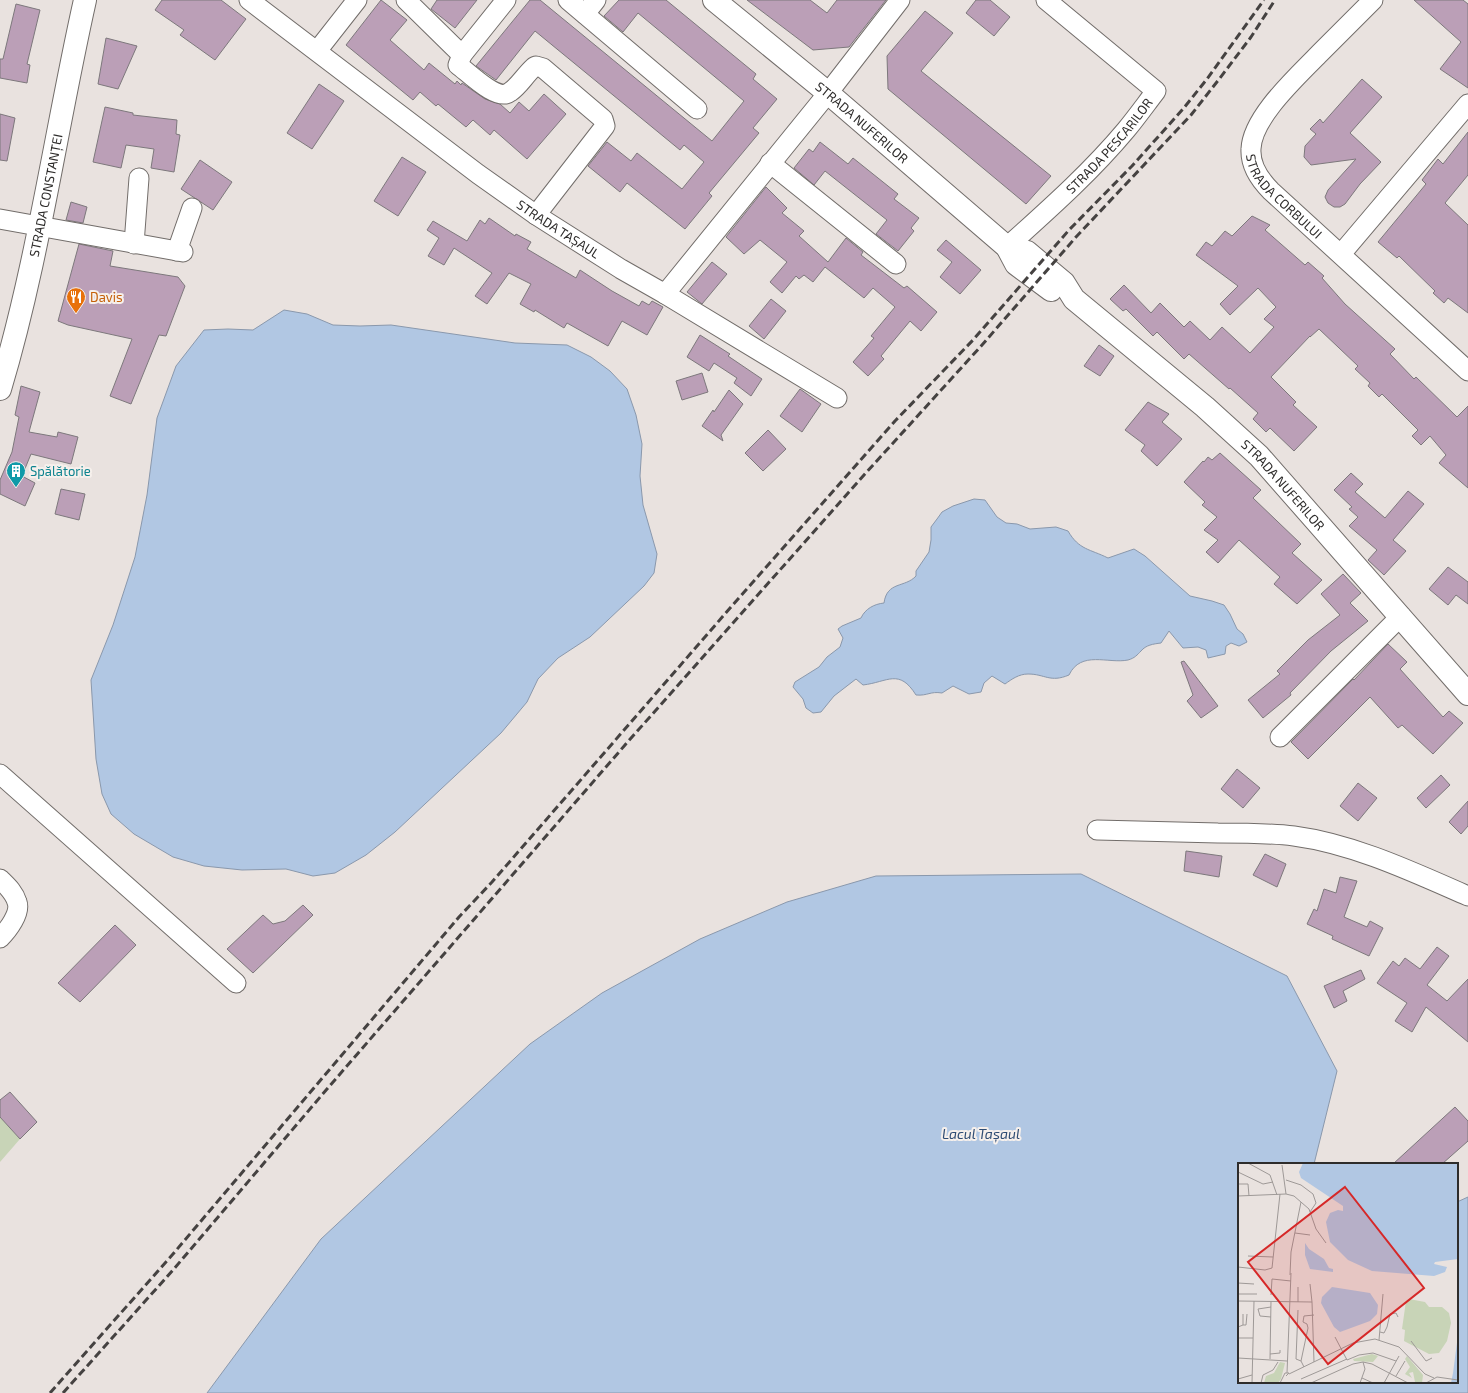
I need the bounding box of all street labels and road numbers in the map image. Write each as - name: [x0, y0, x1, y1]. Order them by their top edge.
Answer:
- street label: STRADA NUFERILOR: [812, 78, 912, 167]
- street label: STRADA PESCARILOR: [1062, 95, 1156, 197]
- street label: STRADA CONSTANȚEI: [25, 133, 66, 258]
- street label: STRADA CORBULUI: [1243, 153, 1325, 242]
- street label: STRADA TAȘAUL: [514, 196, 603, 262]
- street label: STRADA NUFERILOR: [1238, 436, 1328, 533]

